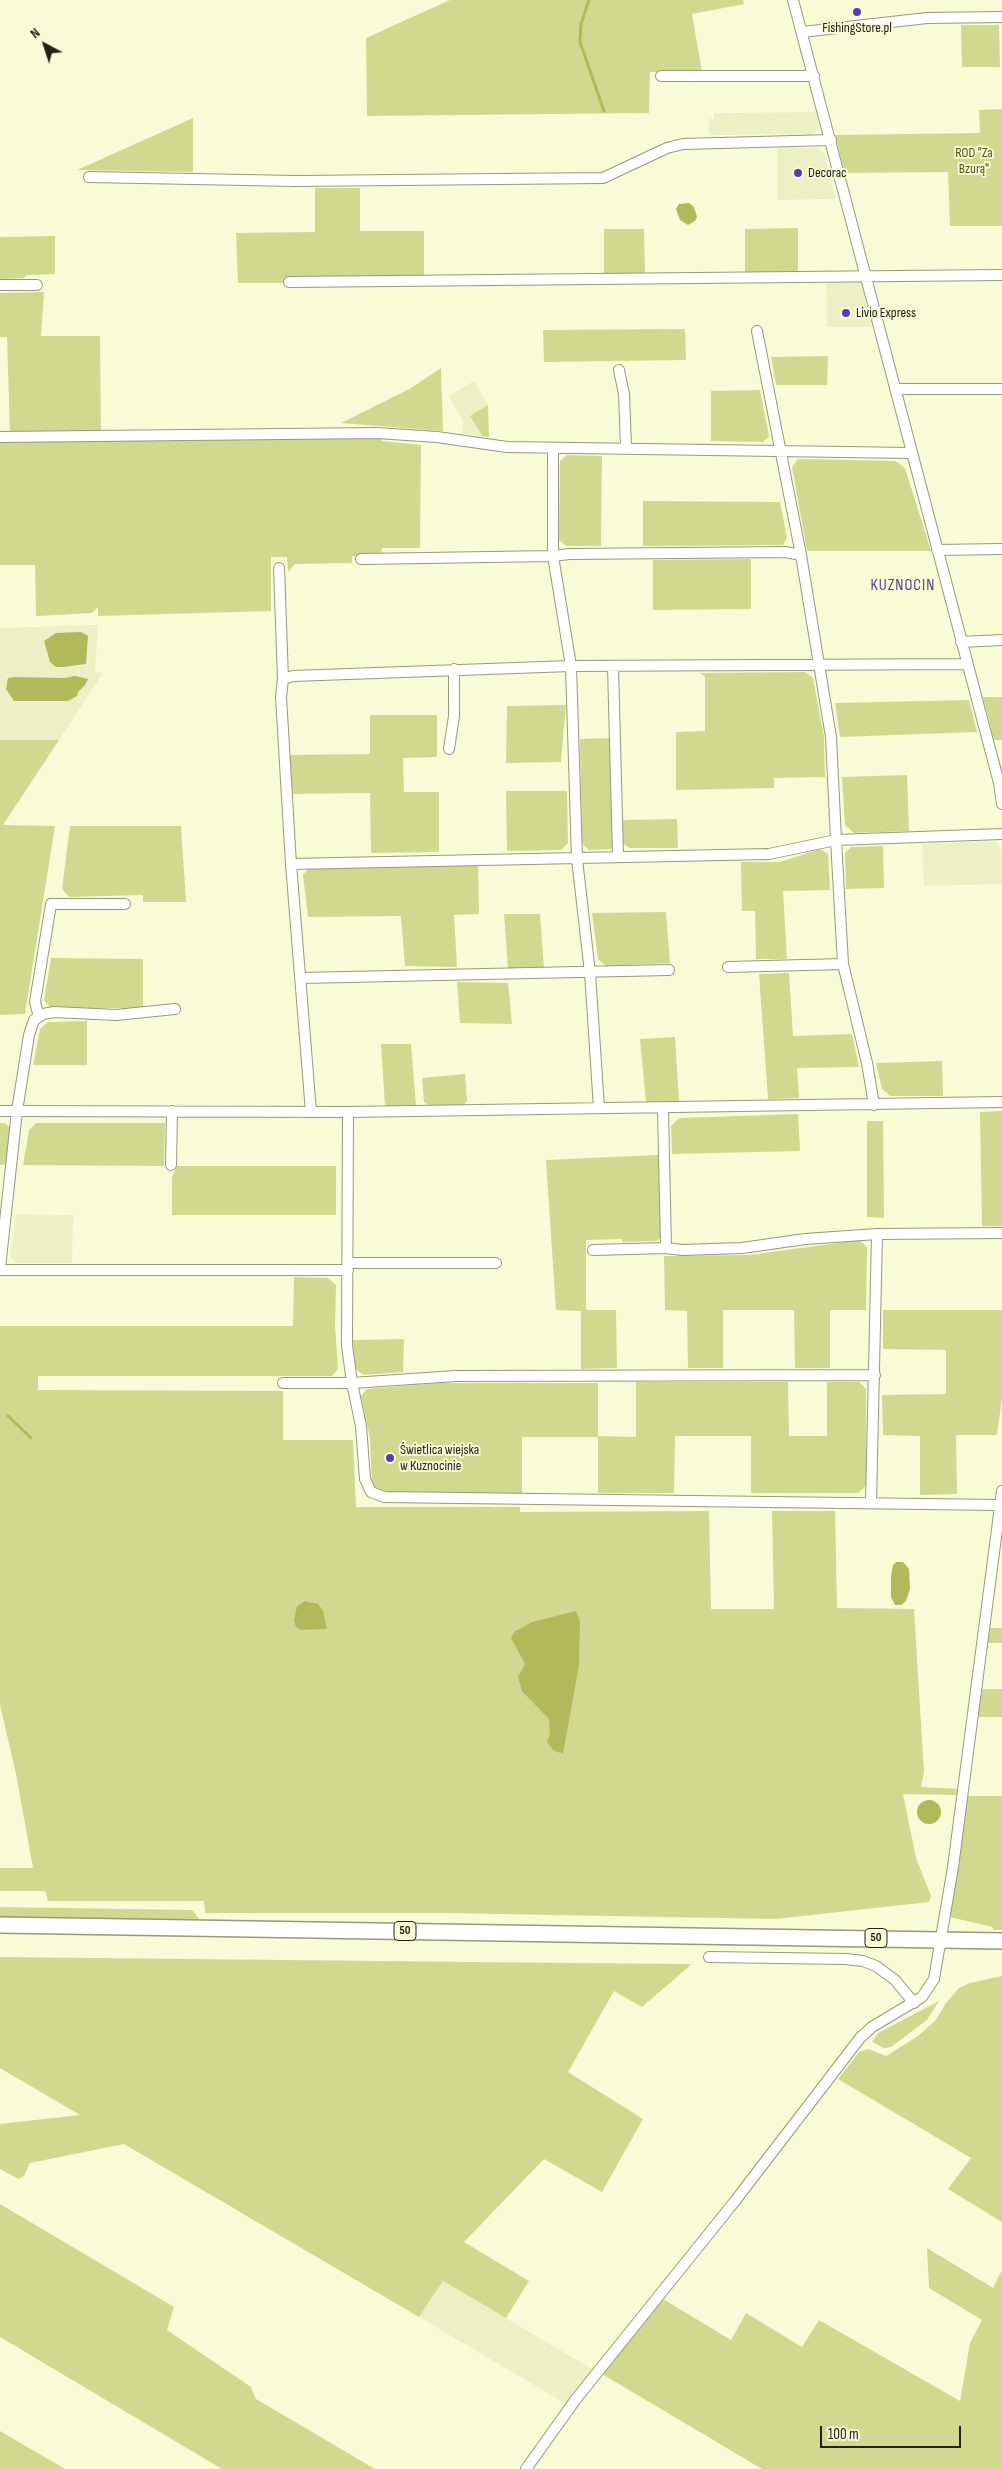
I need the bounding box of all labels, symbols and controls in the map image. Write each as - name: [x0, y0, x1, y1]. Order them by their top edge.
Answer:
- marker: FishingStore.pl: [851, 6, 863, 18]
- north arrow: [20, 20, 70, 70]
- place label: FishingStore.pl: [822, 20, 892, 36]
- text: N: [27, 24, 43, 42]
- park label: ROD "Za Bzurą": [955, 145, 993, 178]
- place label: Decorac: [808, 165, 847, 181]
- marker: Decorac: [792, 167, 804, 179]
- place label: Livio Express: [856, 305, 916, 321]
- marker: Livio Express: [840, 307, 852, 319]
- district label: KUZNOCIN: [869, 576, 937, 596]
- place label: Świetlica wiejska w Kuznocinie: [400, 1442, 479, 1474]
- marker: Świetlica wiejska w Kuznocinie: [384, 1452, 396, 1464]
- road number: 50: [394, 1922, 416, 1940]
- road number: 50: [865, 1929, 887, 1948]
- scale bar: [822, 2416, 963, 2448]
- text: 100 m: [828, 2425, 859, 2444]

